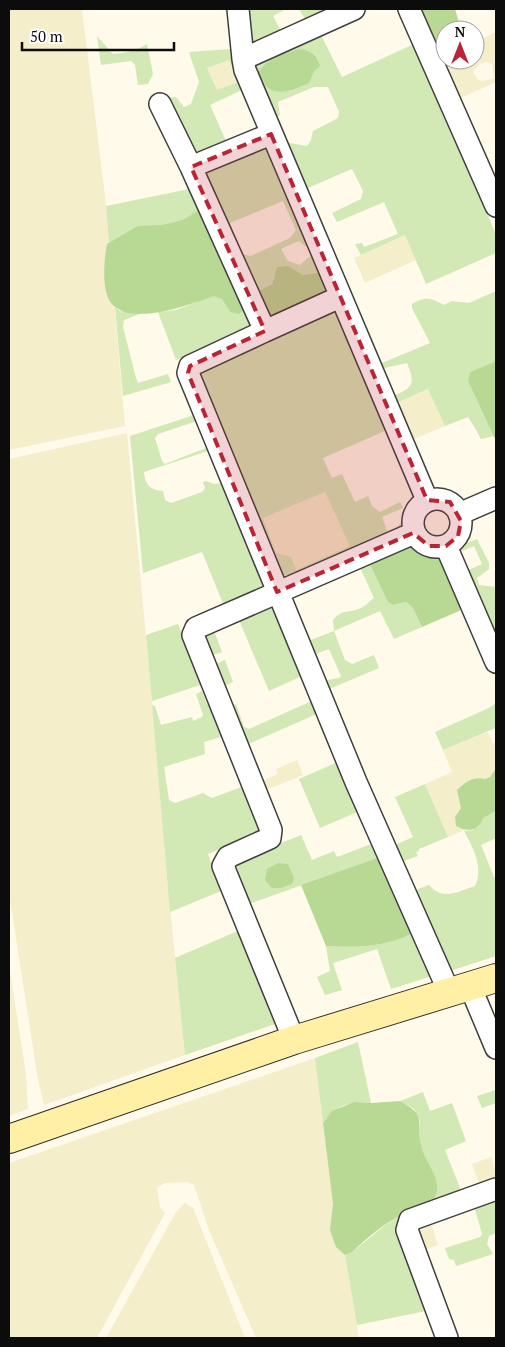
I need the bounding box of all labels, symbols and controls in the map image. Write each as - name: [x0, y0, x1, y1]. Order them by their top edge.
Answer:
- scale bar: [22, 20, 175, 52]
- north arrow: [435, 20, 485, 70]
- text: N: [455, 22, 466, 41]
- text: 50 m: [30, 26, 63, 46]

